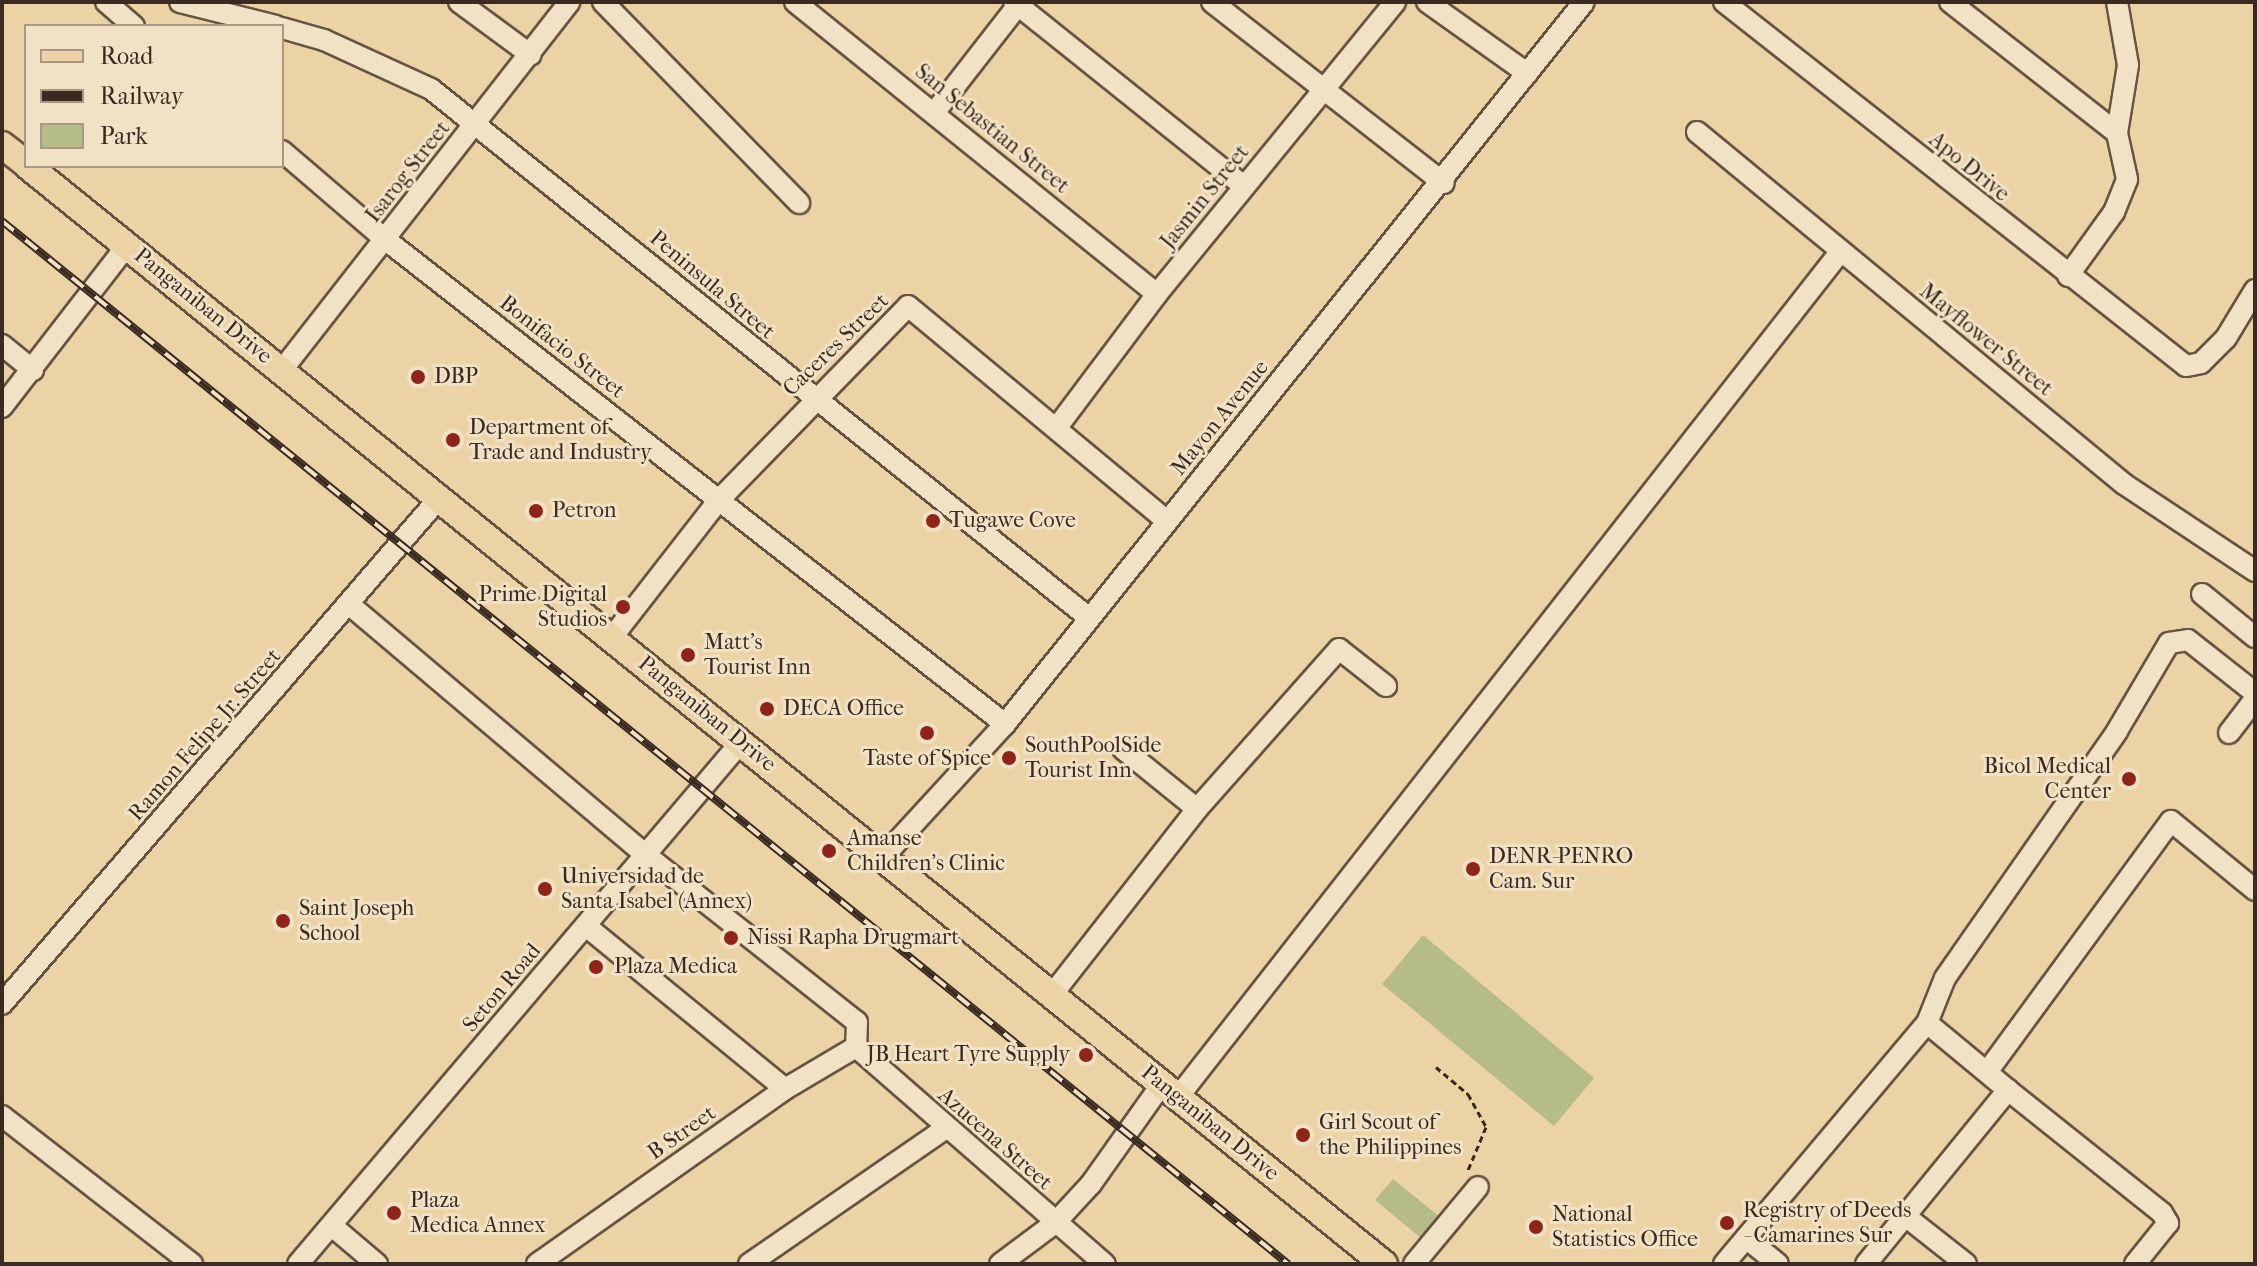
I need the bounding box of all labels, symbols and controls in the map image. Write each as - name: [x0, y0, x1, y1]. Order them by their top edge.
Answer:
- legend: [24, 24, 284, 168]
- text: Road: [100, 42, 153, 70]
- street label: San Sebastian Street: [909, 59, 1075, 199]
- text: Railway: [100, 82, 183, 110]
- street label: Isarog Street: [360, 116, 456, 228]
- text: Park: [100, 122, 148, 150]
- street label: Apo Drive: [1923, 127, 2015, 207]
- street label: Jasmin Street: [1155, 140, 1255, 254]
- street label: Peninsula Street: [644, 225, 780, 345]
- street label: Panganiban Drive: [129, 242, 277, 370]
- street label: Mayflower Street: [1914, 278, 2058, 402]
- street label: Caceres Street: [778, 288, 894, 402]
- street label: Bonifacio Street: [494, 290, 630, 404]
- street label: Mayon Avenue: [1165, 355, 1275, 481]
- place label: DBP: [434, 364, 478, 390]
- marker: DBP: [409, 368, 427, 386]
- place label: Department of Trade and Industry: [469, 414, 652, 466]
- marker: Department of Trade and Industry: [444, 431, 462, 449]
- place label: Petron: [552, 498, 617, 524]
- marker: Petron: [527, 502, 545, 520]
- place label: Tugawe Cove: [949, 508, 1076, 534]
- marker: Tugawe Cove: [924, 512, 942, 530]
- place label: Prime Digital Studios: [479, 581, 607, 632]
- marker: Prime Digital Studios: [614, 598, 632, 616]
- place label: Matt's Tourist Inn: [704, 629, 811, 680]
- street label: Ramon Felipe Jr. Street: [123, 644, 287, 826]
- marker: Matt's Tourist Inn: [679, 646, 697, 664]
- street label: Panganiban Drive: [633, 650, 781, 778]
- place label: DECA Office: [783, 696, 904, 722]
- marker: DECA Office: [758, 700, 776, 718]
- marker: Taste of Spice: [918, 724, 936, 742]
- place label: SouthPoolSide Tourist Inn: [1025, 732, 1161, 784]
- place label: Taste of Spice: [863, 746, 991, 772]
- marker: SouthPoolSide Tourist Inn: [1000, 749, 1018, 767]
- place label: Bicol Medical Center: [1984, 753, 2111, 804]
- marker: Bicol Medical Center: [2118, 768, 2140, 790]
- place label: Amanse Children's Clinic: [847, 825, 1005, 876]
- marker: Amanse Children's Clinic: [818, 840, 840, 862]
- place label: DENR-PENRO Cam. Sur: [1489, 843, 1633, 894]
- marker: DENR-PENRO Cam. Sur: [1464, 860, 1482, 878]
- place label: Universidad de Santa Isabel (Annex): [561, 863, 752, 914]
- marker: Universidad de Santa Isabel (Annex): [536, 880, 554, 898]
- place label: Saint Joseph School: [299, 895, 414, 946]
- marker: Saint Joseph School: [274, 912, 292, 930]
- place label: Nissi Rapha Drugmart: [747, 925, 959, 951]
- marker: Nissi Rapha Drugmart: [722, 929, 740, 947]
- street label: Seton Road: [457, 938, 547, 1038]
- place label: Plaza Medica: [614, 954, 737, 980]
- marker: Plaza Medica: [585, 956, 607, 978]
- place label: JB Heart Tyre Supply: [867, 1042, 1070, 1068]
- marker: JB Heart Tyre Supply: [1077, 1046, 1095, 1064]
- street label: Panganiban Drive: [1136, 1059, 1284, 1187]
- street label: Azucena Street: [933, 1082, 1057, 1196]
- street label: B Street: [643, 1100, 721, 1166]
- place label: Girl Scout of the Philippines: [1319, 1109, 1461, 1160]
- marker: Girl Scout of the Philippines: [1294, 1126, 1312, 1144]
- place label: Plaza Medica Annex: [410, 1187, 546, 1238]
- place label: Registry of Deeds - Camarines Sur: [1743, 1197, 1911, 1248]
- place label: National Statistics Office: [1552, 1201, 1698, 1252]
- marker: Plaza Medica Annex: [385, 1204, 403, 1222]
- marker: Registry of Deeds - Camarines Sur: [1718, 1214, 1736, 1232]
- marker: National Statistics Office: [1527, 1218, 1545, 1236]

